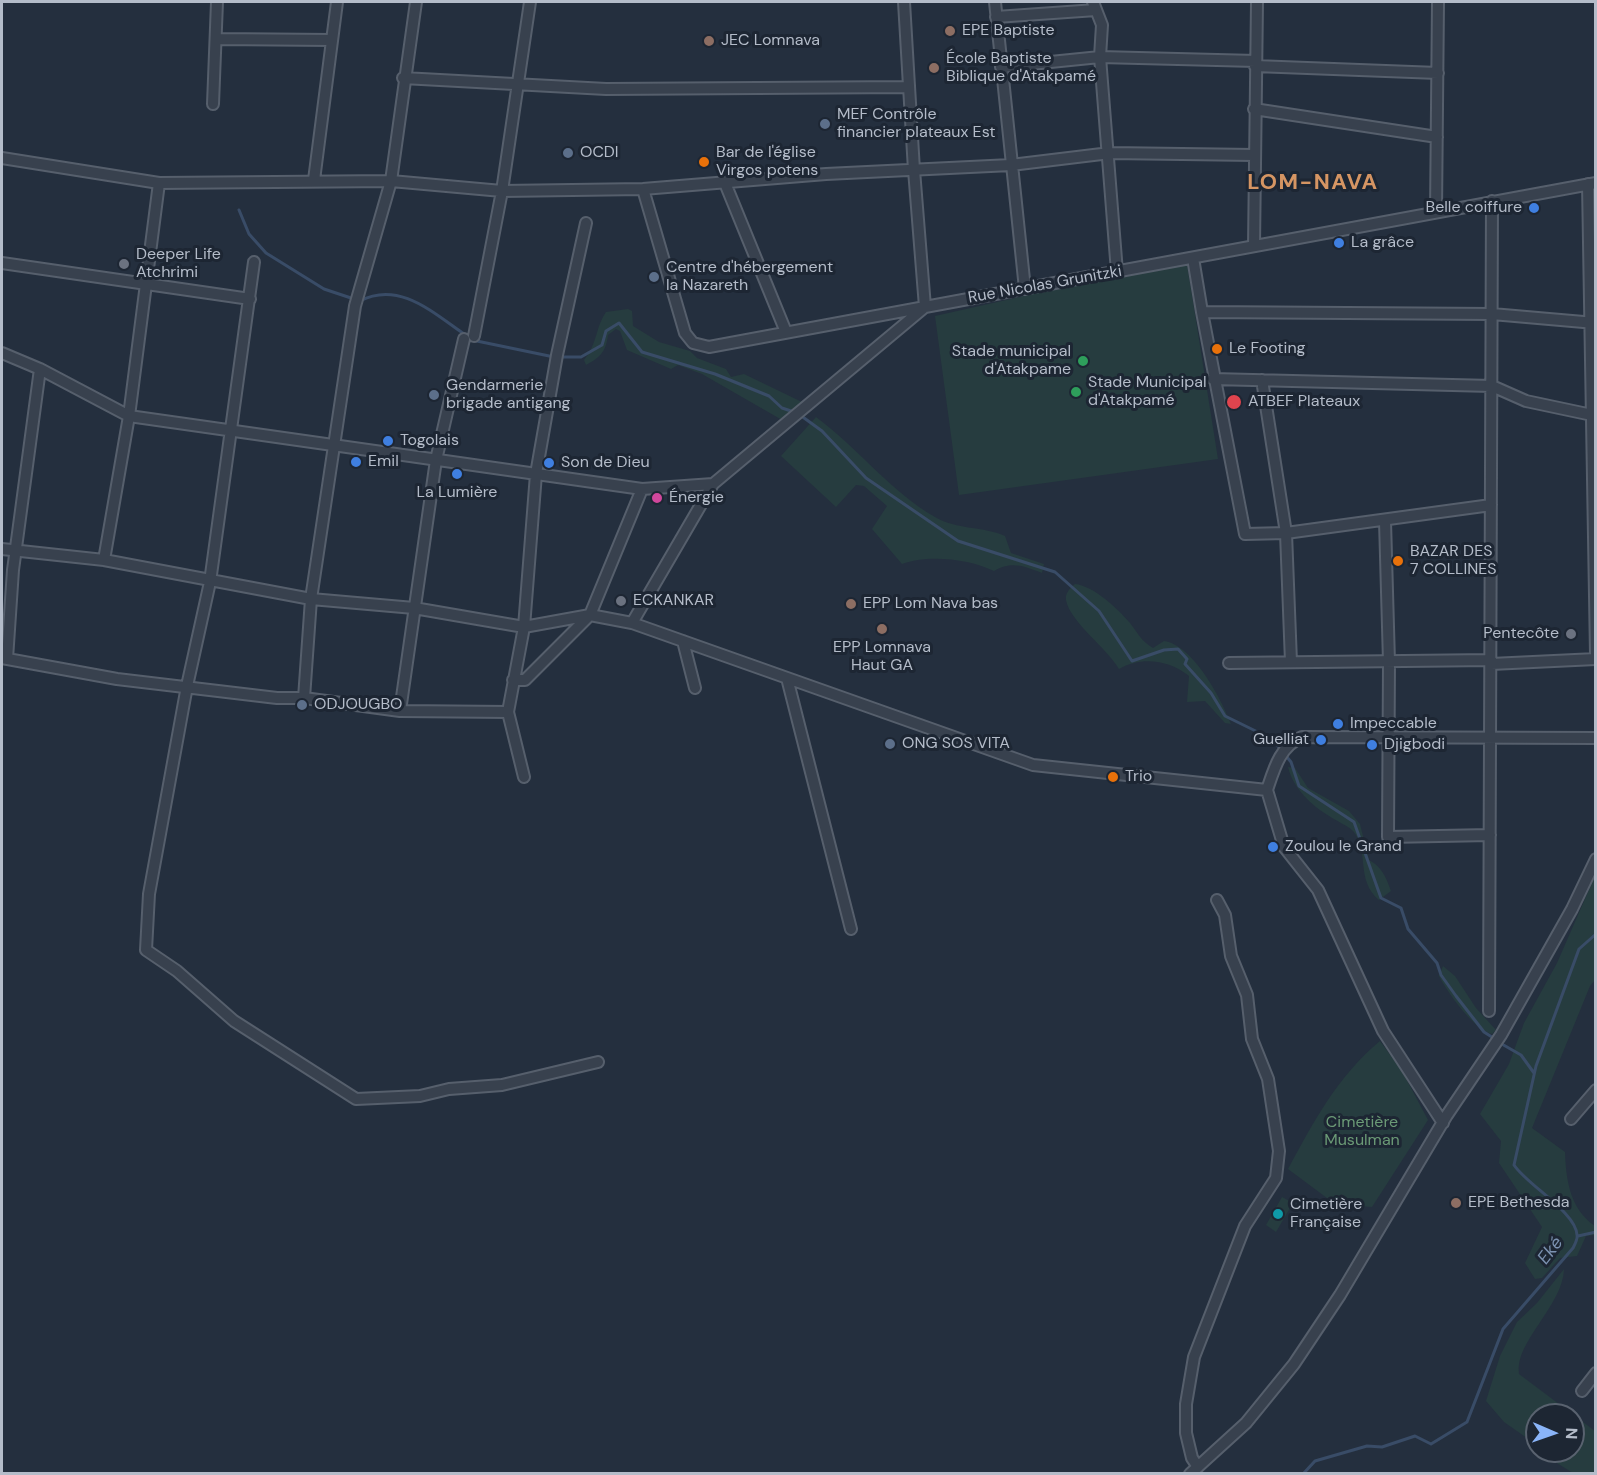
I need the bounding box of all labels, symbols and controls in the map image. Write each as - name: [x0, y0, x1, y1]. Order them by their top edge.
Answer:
- place label: EPE Baptiste: [962, 21, 1055, 41]
- marker: EPE Baptiste: [943, 24, 957, 38]
- place label: JEC Lomnava: [721, 31, 820, 51]
- marker: JEC Lomnava: [702, 34, 716, 48]
- place label: École Baptiste Biblique d'Atakpamé: [946, 49, 1096, 87]
- marker: École Baptiste Biblique d'Atakpamé: [927, 61, 941, 75]
- place label: MEF Contrôle financier plateaux Est: [837, 105, 996, 143]
- marker: MEF Contrôle financier plateaux Est: [818, 117, 832, 131]
- place label: OCDI: [580, 143, 619, 163]
- place label: Bar de l'église Virgos potens: [716, 143, 818, 181]
- marker: OCDI: [561, 146, 575, 160]
- marker: Bar de l'église Virgos potens: [697, 155, 711, 169]
- district label: LOM-NAVA: [1247, 170, 1379, 196]
- place label: Belle coiffure: [1426, 198, 1522, 218]
- marker: Belle coiffure: [1527, 201, 1541, 215]
- place label: La grâce: [1351, 233, 1414, 253]
- marker: La grâce: [1332, 236, 1346, 250]
- place label: Deeper Life Atchrimi: [136, 245, 221, 283]
- marker: Deeper Life Atchrimi: [117, 257, 131, 271]
- place label: Centre d'hébergement la Nazareth: [666, 258, 833, 296]
- street label: Rue Nicolas Grunitzki: [967, 262, 1123, 308]
- marker: Centre d'hébergement la Nazareth: [647, 270, 661, 284]
- place label: Le Footing: [1229, 339, 1306, 359]
- place label: Stade municipal d'Atakpame: [952, 342, 1071, 380]
- marker: Le Footing: [1210, 342, 1224, 356]
- marker: Stade municipal d'Atakpame: [1076, 354, 1090, 368]
- place label: Stade Municipal d'Atakpamé: [1088, 373, 1207, 411]
- place label: Gendarmerie brigade antigang: [446, 376, 571, 414]
- marker: Stade Municipal d'Atakpamé: [1069, 385, 1083, 399]
- marker: Gendarmerie brigade antigang: [427, 388, 441, 402]
- place label: ATBEF Plateaux: [1248, 392, 1360, 412]
- marker: ATBEF Plateaux: [1225, 393, 1243, 411]
- place label: Togolais: [400, 431, 459, 451]
- marker: Togolais: [381, 434, 395, 448]
- place label: Emil: [368, 452, 399, 472]
- place label: Son de Dieu: [561, 453, 650, 473]
- marker: Emil: [349, 455, 363, 469]
- marker: Son de Dieu: [542, 456, 556, 470]
- marker: La Lumière: [450, 467, 464, 481]
- place label: La Lumière: [417, 483, 497, 503]
- place label: Énergie: [669, 488, 724, 508]
- marker: Énergie: [650, 491, 664, 505]
- place label: BAZAR DES 7 COLLINES: [1410, 542, 1497, 580]
- marker: BAZAR DES 7 COLLINES: [1391, 554, 1405, 568]
- place label: ECKANKAR: [633, 591, 714, 611]
- marker: ECKANKAR: [614, 594, 628, 608]
- place label: EPP Lom Nava bas: [863, 594, 998, 614]
- marker: EPP Lom Nava bas: [844, 597, 858, 611]
- marker: EPP Lomnava Haut GA: [875, 622, 889, 636]
- place label: Pentecôte: [1483, 624, 1559, 644]
- marker: Pentecôte: [1564, 627, 1578, 641]
- place label: EPP Lomnava Haut GA: [833, 638, 931, 676]
- place label: ODJOUGBO: [314, 695, 402, 715]
- marker: ODJOUGBO: [295, 698, 309, 712]
- place label: Impeccable: [1350, 714, 1437, 734]
- marker: Impeccable: [1331, 717, 1345, 731]
- place label: Guelliat: [1253, 730, 1309, 750]
- marker: Guelliat: [1314, 733, 1328, 747]
- place label: ONG SOS VITA: [902, 734, 1010, 754]
- place label: Djigbodi: [1384, 735, 1445, 755]
- marker: ONG SOS VITA: [883, 737, 897, 751]
- marker: Djigbodi: [1365, 738, 1379, 752]
- place label: Trio: [1125, 767, 1152, 787]
- marker: Trio: [1106, 770, 1120, 784]
- place label: Zoulou le Grand: [1285, 837, 1402, 857]
- marker: Zoulou le Grand: [1266, 840, 1280, 854]
- park label: Cimetière Musulman: [1324, 1113, 1400, 1151]
- place label: EPE Bethesda: [1468, 1193, 1569, 1213]
- place label: Cimetière Française: [1290, 1195, 1362, 1233]
- marker: EPE Bethesda: [1449, 1196, 1463, 1210]
- marker: Cimetière Française: [1271, 1207, 1285, 1221]
- water label: Eké: [1534, 1233, 1568, 1269]
- north arrow: [1525, 1403, 1585, 1463]
- text: N: [1561, 1427, 1582, 1440]

